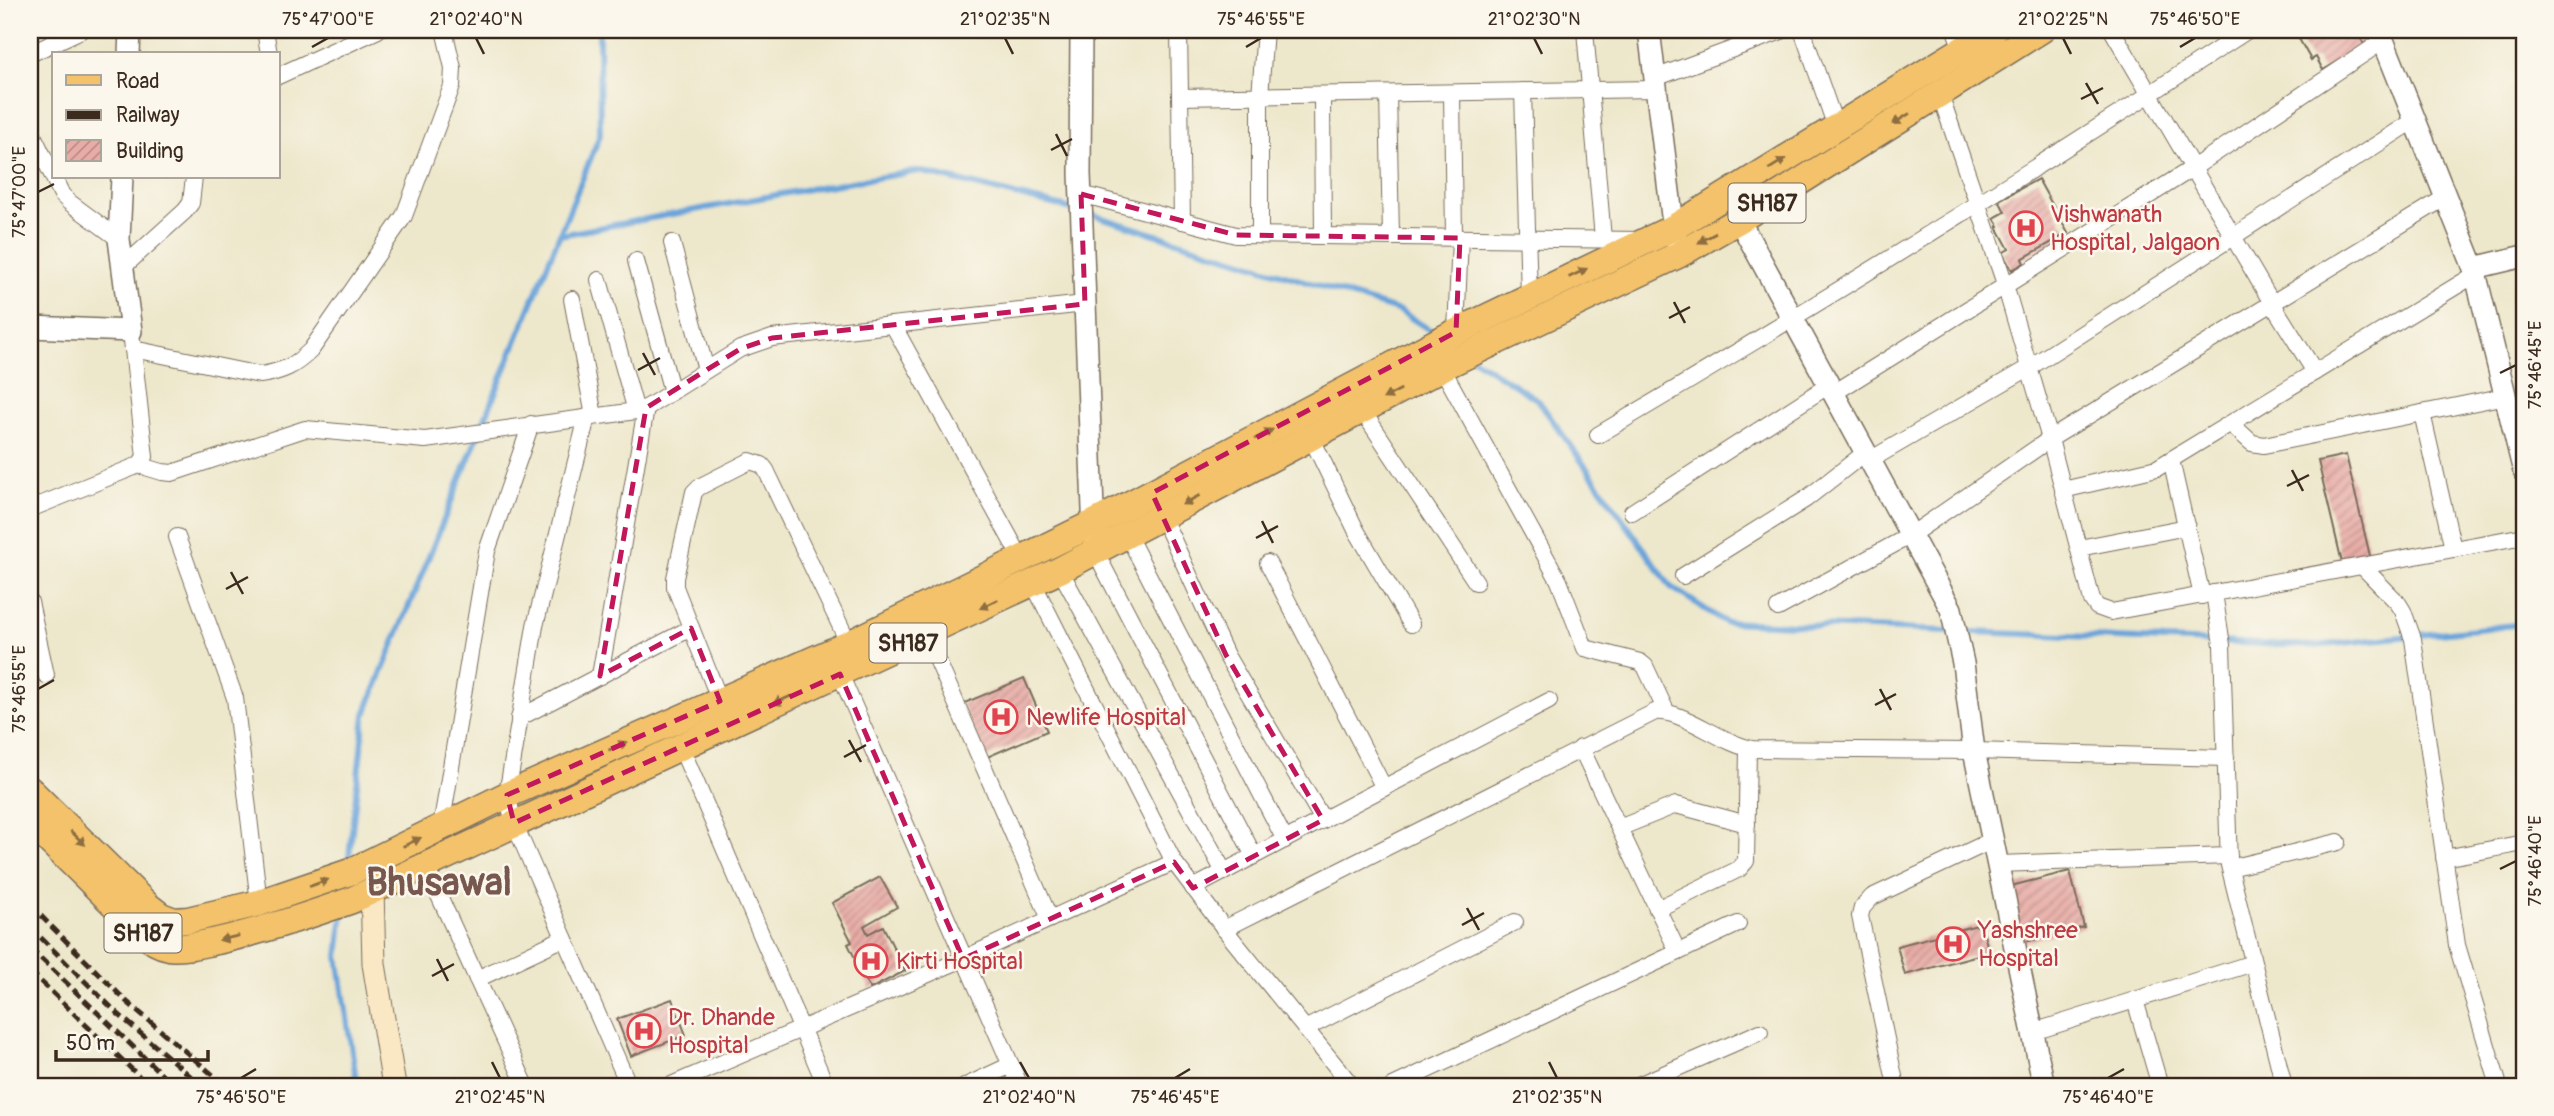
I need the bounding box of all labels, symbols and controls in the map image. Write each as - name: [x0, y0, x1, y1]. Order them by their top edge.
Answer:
- text: 75°47'00"E: [282, 8, 374, 31]
- text: 21°02'40"N: [429, 8, 523, 31]
- text: 21°02'35"N: [960, 8, 1050, 31]
- text: 75°46'55"E: [1217, 8, 1305, 31]
- text: 21°02'30"N: [1488, 8, 1580, 31]
- text: 21°02'25"N: [2018, 8, 2108, 31]
- text: 75°46'50"E: [2150, 8, 2240, 31]
- legend: [52, 52, 280, 178]
- text: Road: [116, 68, 160, 95]
- text: Railway: [116, 102, 180, 129]
- one-way arrow: [1891, 112, 1910, 125]
- text: Building: [116, 138, 183, 165]
- text: 75°47'00"E: [8, 146, 31, 238]
- one-way arrow: [1767, 158, 1786, 170]
- road number: SH187: [1728, 184, 1806, 222]
- place label: Vishwanath Hospital, Jalgaon: [2050, 200, 2220, 257]
- hospital icon: Vishwanath Hospital, Jalgaon: [2007, 209, 2045, 247]
- one-way arrow: [1697, 232, 1717, 244]
- one-way arrow: [1568, 268, 1588, 279]
- text: 75°46'45"E: [2524, 321, 2547, 409]
- one-way arrow: [1382, 388, 1402, 400]
- one-way arrow: [1254, 428, 1274, 440]
- one-way arrow: [1181, 495, 1201, 506]
- one-way arrow: [979, 599, 999, 610]
- road number: SH187: [870, 624, 946, 663]
- text: 75°46'55"E: [8, 645, 31, 733]
- one-way arrow: [772, 695, 793, 706]
- hospital icon: Newlife Hospital: [982, 698, 1020, 736]
- place label: Newlife Hospital: [1026, 703, 1187, 732]
- one-way arrow: [608, 740, 628, 752]
- text: 75°46'40"E: [2524, 815, 2547, 907]
- one-way arrow: [70, 829, 87, 846]
- one-way arrow: [402, 836, 422, 847]
- district label: Bhusawal: [366, 859, 512, 907]
- one-way arrow: [309, 877, 330, 888]
- road number: SH187: [104, 914, 182, 952]
- place label: Yashshree Hospital: [1977, 916, 2078, 973]
- hospital icon: Yashshree Hospital: [1934, 925, 1972, 963]
- one-way arrow: [218, 933, 240, 944]
- hospital icon: Kirti Hospital: [852, 942, 890, 980]
- place label: Kirti Hospital: [896, 947, 1023, 976]
- place label: Dr. Dhande Hospital: [668, 1003, 775, 1060]
- hospital icon: Dr. Dhande Hospital: [625, 1012, 663, 1050]
- scale bar: [56, 1018, 208, 1062]
- text: 50 m: [66, 1030, 115, 1057]
- text: 75°46'50"E: [196, 1086, 286, 1109]
- text: 21°02'45"N: [455, 1086, 545, 1109]
- text: 21°02'40"N: [982, 1086, 1076, 1109]
- text: 75°46'45"E: [1131, 1086, 1219, 1109]
- text: 21°02'35"N: [1512, 1086, 1602, 1109]
- text: 75°46'40"E: [2062, 1086, 2154, 1109]

